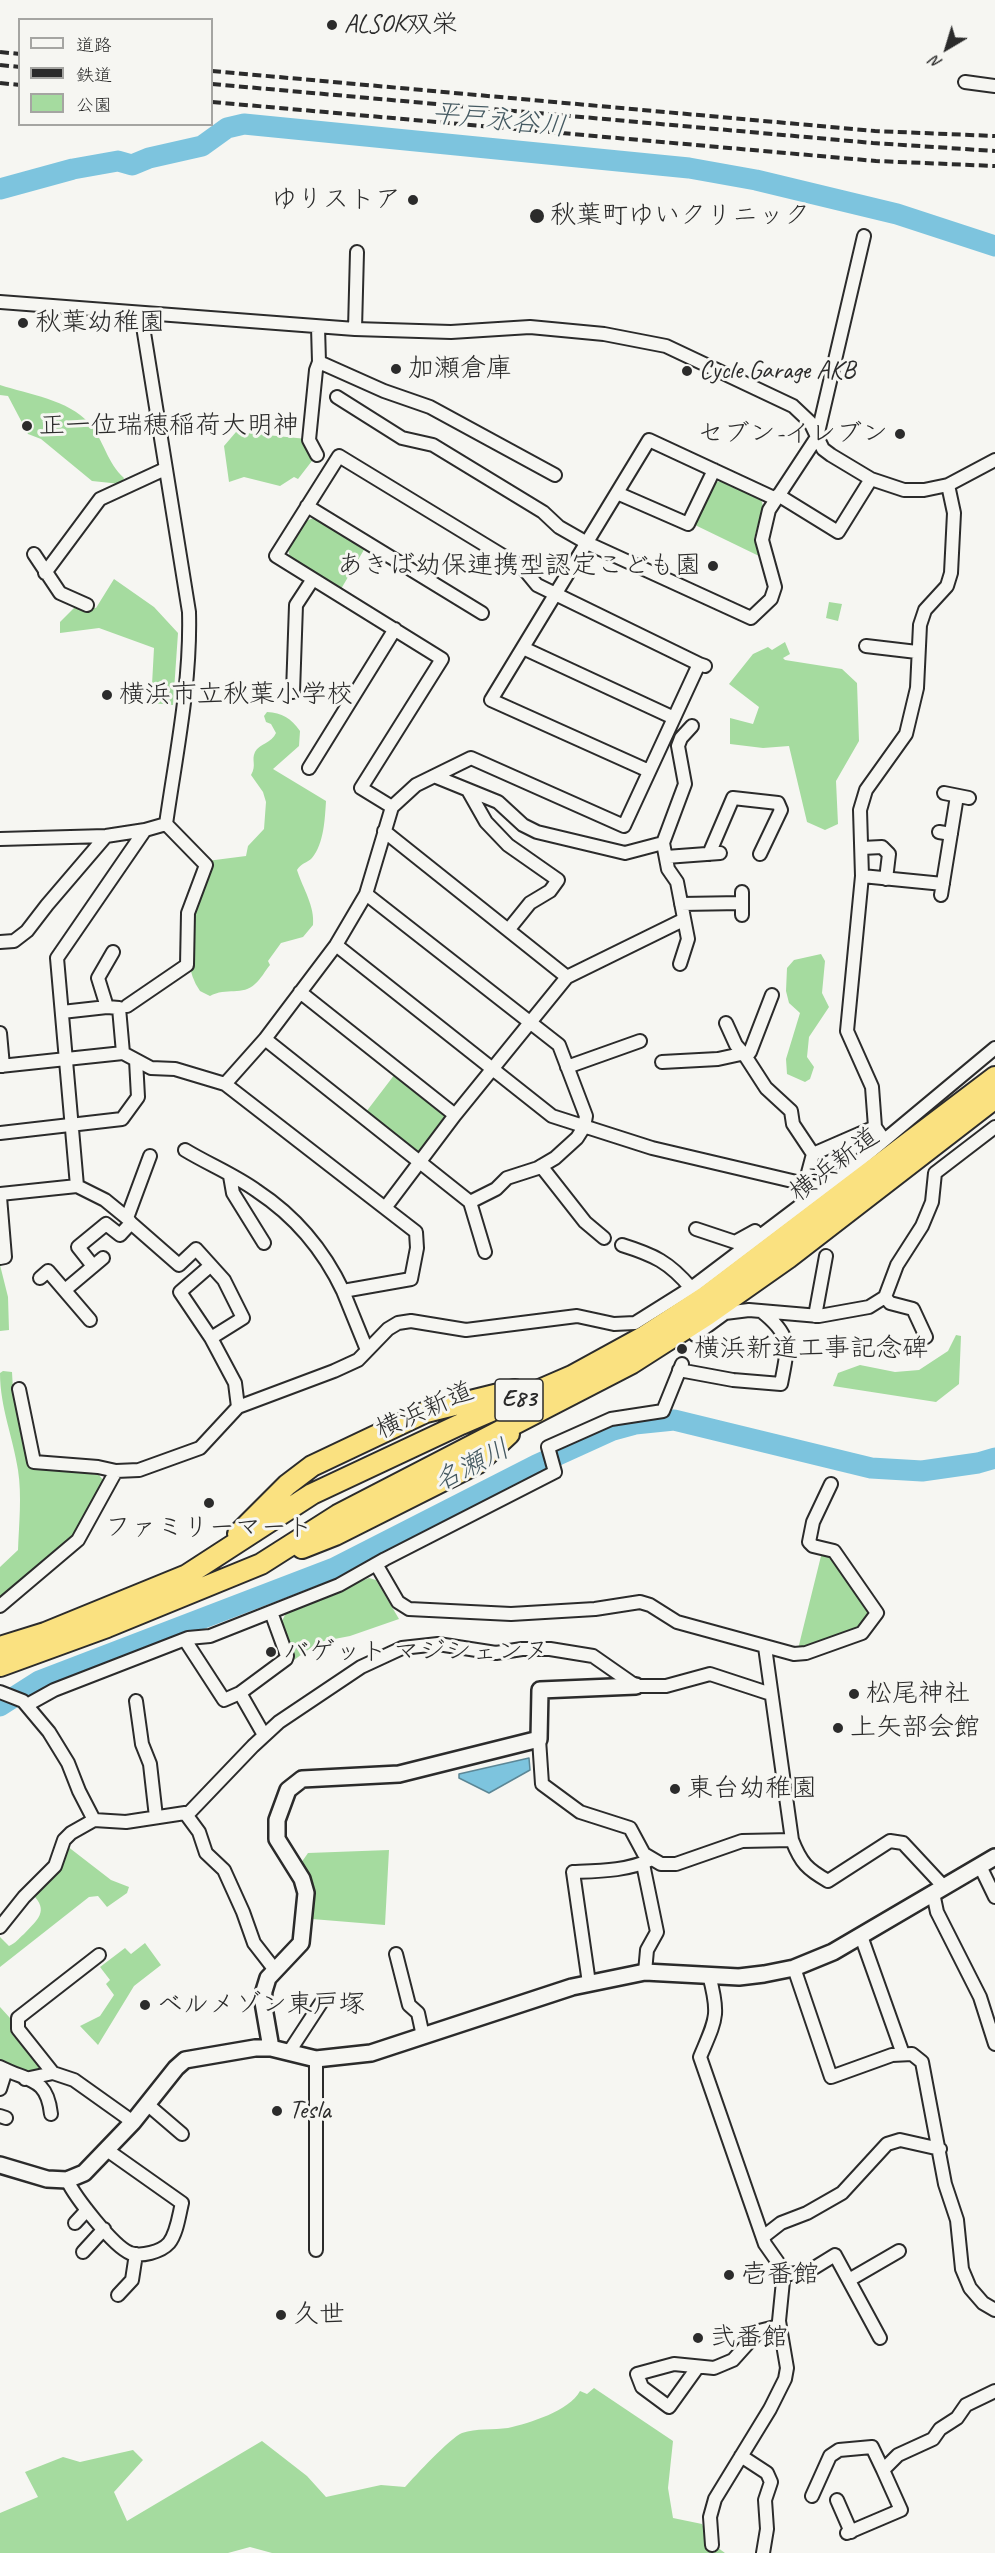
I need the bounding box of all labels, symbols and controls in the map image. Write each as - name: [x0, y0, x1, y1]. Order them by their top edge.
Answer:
- place label: ALSOK双栄: [344, 9, 458, 41]
- legend: [18, 18, 213, 126]
- marker: ALSOK双栄: [325, 18, 339, 32]
- north arrow: [917, 18, 977, 78]
- text: 道路: [76, 34, 112, 56]
- text: N: [926, 51, 946, 73]
- text: 鉄道: [76, 64, 112, 86]
- text: 公園: [76, 94, 112, 116]
- water label: 平戸永谷川: [430, 98, 568, 144]
- place label: ゆりストア: [271, 184, 401, 216]
- marker: ゆりストア: [406, 193, 420, 207]
- place label: 秋葉町ゆいクリニック: [550, 200, 810, 232]
- marker: 秋葉町ゆいクリニック: [528, 207, 546, 225]
- place label: 秋葉幼稚園: [35, 307, 165, 339]
- marker: 秋葉幼稚園: [16, 316, 30, 330]
- place label: 加瀬倉庫: [408, 353, 512, 385]
- place label: Cycle Garage AKB: [699, 355, 855, 387]
- marker: 加瀬倉庫: [389, 362, 403, 376]
- marker: Cycle Garage AKB: [680, 364, 694, 378]
- place label: 正一位瑞穂稲荷大明神: [39, 410, 299, 442]
- place label: セブン-イレブン: [698, 418, 888, 450]
- marker: 正一位瑞穂稲荷大明神: [20, 419, 34, 433]
- marker: セブン-イレブン: [893, 427, 907, 441]
- place label: あきば幼保連携型認定こども園: [337, 550, 701, 582]
- marker: あきば幼保連携型認定こども園: [706, 559, 720, 573]
- place label: 横浜市立秋葉小学校: [119, 679, 353, 711]
- marker: 横浜市立秋葉小学校: [100, 688, 114, 702]
- street label: 横浜新道: [784, 1121, 886, 1209]
- place label: 横浜新道工事記念碑: [694, 1333, 928, 1365]
- marker: 横浜新道工事記念碑: [675, 1342, 689, 1356]
- street label: 横浜新道: [371, 1376, 479, 1446]
- road number: E83: [495, 1379, 543, 1421]
- water label: 名瀬川: [429, 1433, 515, 1499]
- marker: ファミリーマート: [202, 1496, 216, 1510]
- place label: ファミリーマート: [105, 1512, 313, 1544]
- place label: バゲット マジシェンヌ: [283, 1636, 549, 1668]
- marker: バゲット マジシェンヌ: [264, 1645, 278, 1659]
- place label: 松尾神社: [866, 1678, 970, 1710]
- marker: 松尾神社: [847, 1687, 861, 1701]
- place label: 上矢部会館: [850, 1712, 980, 1744]
- marker: 上矢部会館: [831, 1721, 845, 1735]
- place label: 東台幼稚園: [687, 1773, 817, 1805]
- marker: 東台幼稚園: [668, 1782, 682, 1796]
- place label: ベルメゾン東戸塚: [157, 1989, 365, 2021]
- marker: ベルメゾン東戸塚: [138, 1998, 152, 2012]
- place label: Tesla: [289, 2095, 331, 2127]
- marker: Tesla: [270, 2104, 284, 2118]
- place label: 壱番館: [741, 2259, 819, 2291]
- marker: 壱番館: [722, 2268, 736, 2282]
- place label: 久世: [293, 2299, 345, 2331]
- marker: 久世: [274, 2308, 288, 2322]
- place label: 弐番館: [710, 2322, 788, 2354]
- marker: 弐番館: [691, 2331, 705, 2345]

